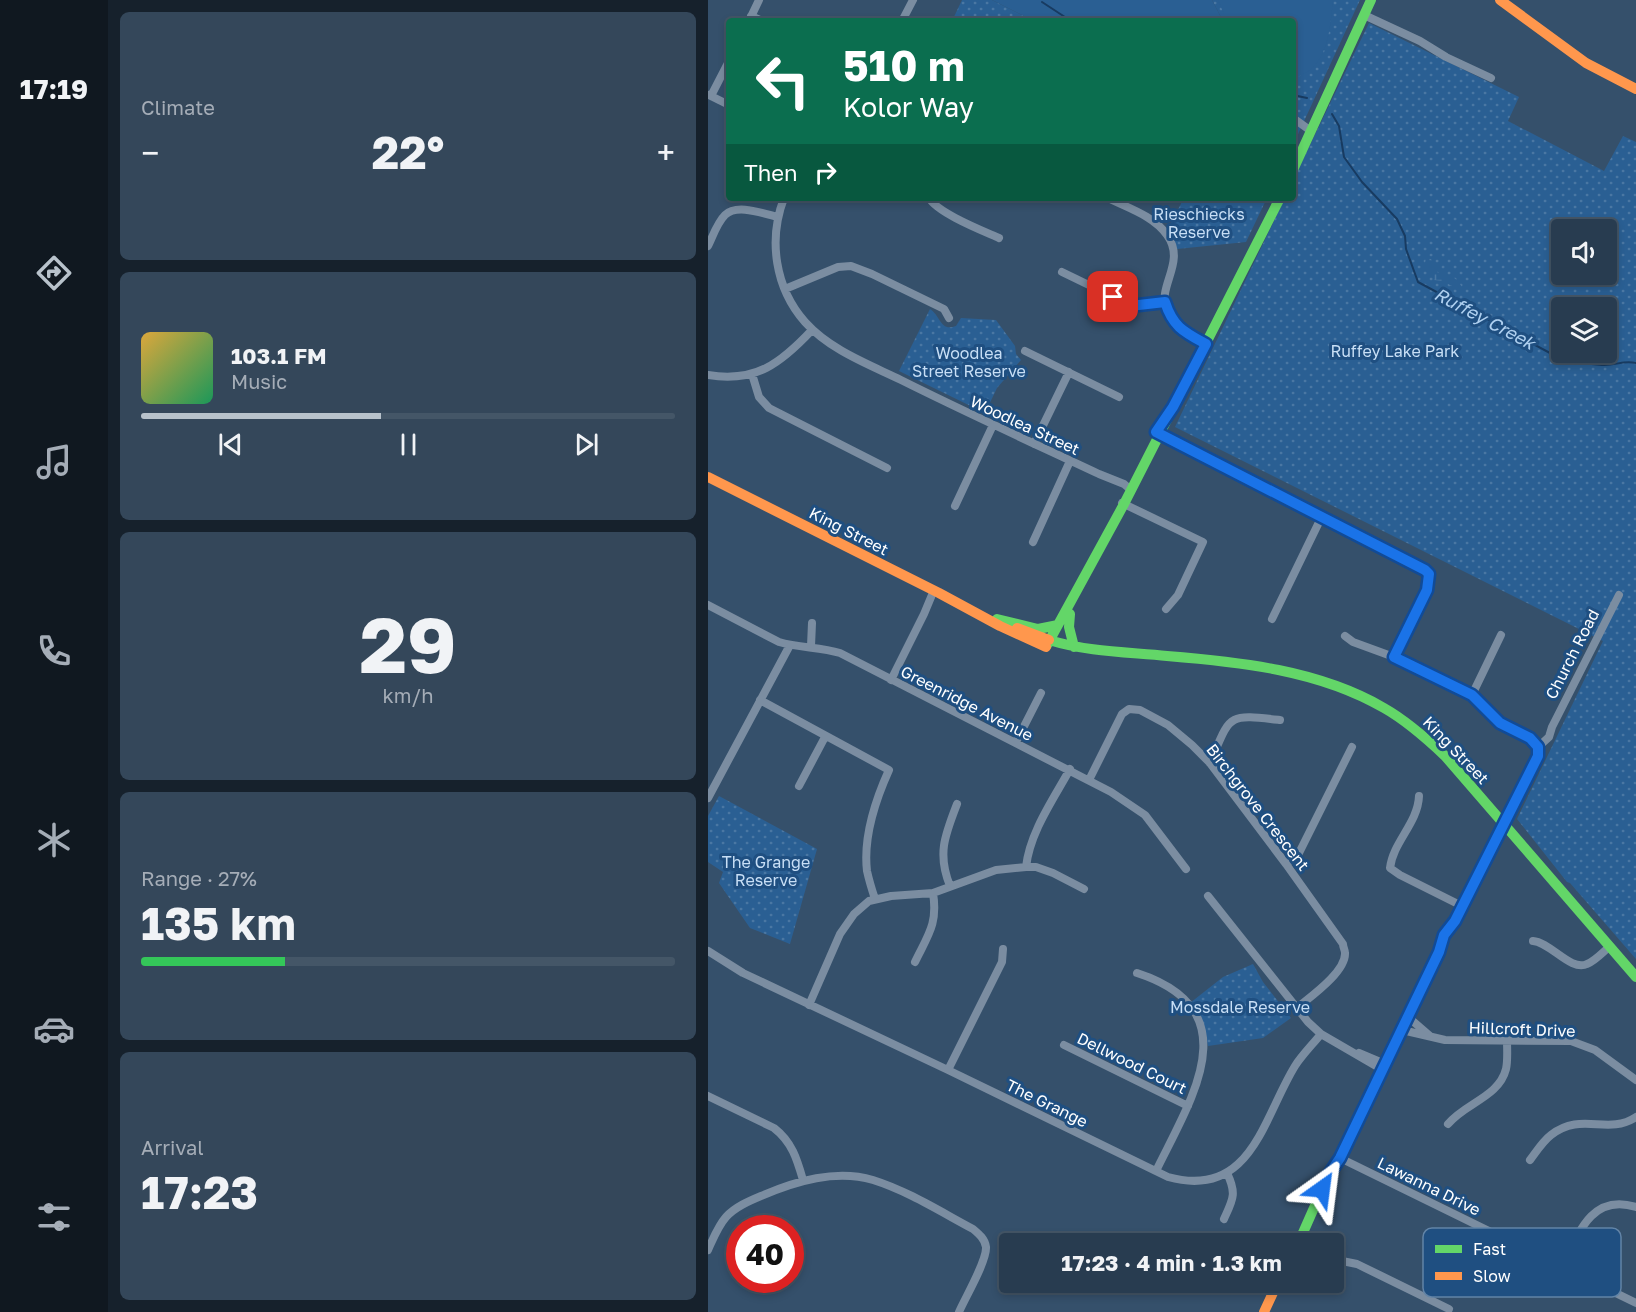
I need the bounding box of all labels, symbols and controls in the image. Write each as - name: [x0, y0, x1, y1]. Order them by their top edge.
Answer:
- text: 510 m: [843, 40, 965, 90]
- icon: left: [744, 42, 822, 120]
- text: 17:19: [20, 73, 88, 105]
- text: Kolor Way: [843, 91, 974, 123]
- text: Climate: [141, 95, 215, 119]
- text: 22°: [372, 125, 444, 179]
- text: −: [141, 133, 159, 172]
- text: +: [657, 133, 675, 172]
- icon: right: [809, 156, 842, 189]
- text: Then: [744, 159, 797, 186]
- park label: Rieschiecks Reserve: [1153, 204, 1245, 242]
- map controls: [1551, 219, 1617, 363]
- button: sound: [1551, 219, 1617, 285]
- icon: directions: [33, 252, 75, 294]
- pin: [1087, 271, 1138, 322]
- icon: arrive: [1096, 280, 1129, 313]
- water label: Ruffey Creek: [1431, 282, 1541, 355]
- button: layers: [1551, 297, 1617, 363]
- park label: Ruffey Lake Park: [1331, 341, 1459, 361]
- text: 103.1 FM: [231, 342, 327, 369]
- park label: Woodlea Street Reserve: [912, 343, 1026, 381]
- text: Music: [231, 369, 287, 393]
- street label: Woodlea Street: [967, 391, 1083, 459]
- icon: previous: [214, 428, 247, 461]
- icon: pause: [392, 428, 425, 461]
- icon: next: [570, 428, 603, 461]
- icon: music: [33, 441, 75, 483]
- street label: King Street: [806, 502, 892, 560]
- text: 29: [359, 597, 457, 690]
- street label: Church Road: [1541, 606, 1603, 702]
- icon: phone: [33, 630, 75, 672]
- street label: Greenridge Avenue: [898, 661, 1036, 745]
- text: km/h: [383, 683, 433, 707]
- street label: King Street: [1419, 712, 1493, 788]
- street label: Birchgrove Crescent: [1202, 740, 1314, 874]
- icon: climate: [33, 819, 75, 861]
- park label: The Grange Reserve: [722, 852, 810, 890]
- text: Range · 27%: [141, 866, 257, 890]
- text: 135 km: [141, 896, 296, 950]
- park label: Mossdale Reserve: [1170, 997, 1310, 1017]
- icon: car: [33, 1008, 75, 1050]
- street label: Hillcroft Drive: [1468, 1017, 1576, 1041]
- street label: Dellwood Court: [1074, 1028, 1190, 1098]
- street label: The Grange: [1003, 1075, 1091, 1131]
- text: Arrival: [141, 1135, 204, 1159]
- street label: Lawanna Drive: [1374, 1152, 1484, 1220]
- position arrow: [1290, 1157, 1354, 1221]
- text: 17:23: [141, 1165, 258, 1219]
- icon: filters: [33, 1196, 75, 1238]
- speed limit sign: 40: [726, 1215, 804, 1293]
- legend: [1423, 1228, 1621, 1297]
- text: Fast: [1473, 1239, 1506, 1259]
- text: 17:23 · 4 min · 1.3 km: [1061, 1249, 1282, 1276]
- text: Slow: [1473, 1266, 1511, 1286]

